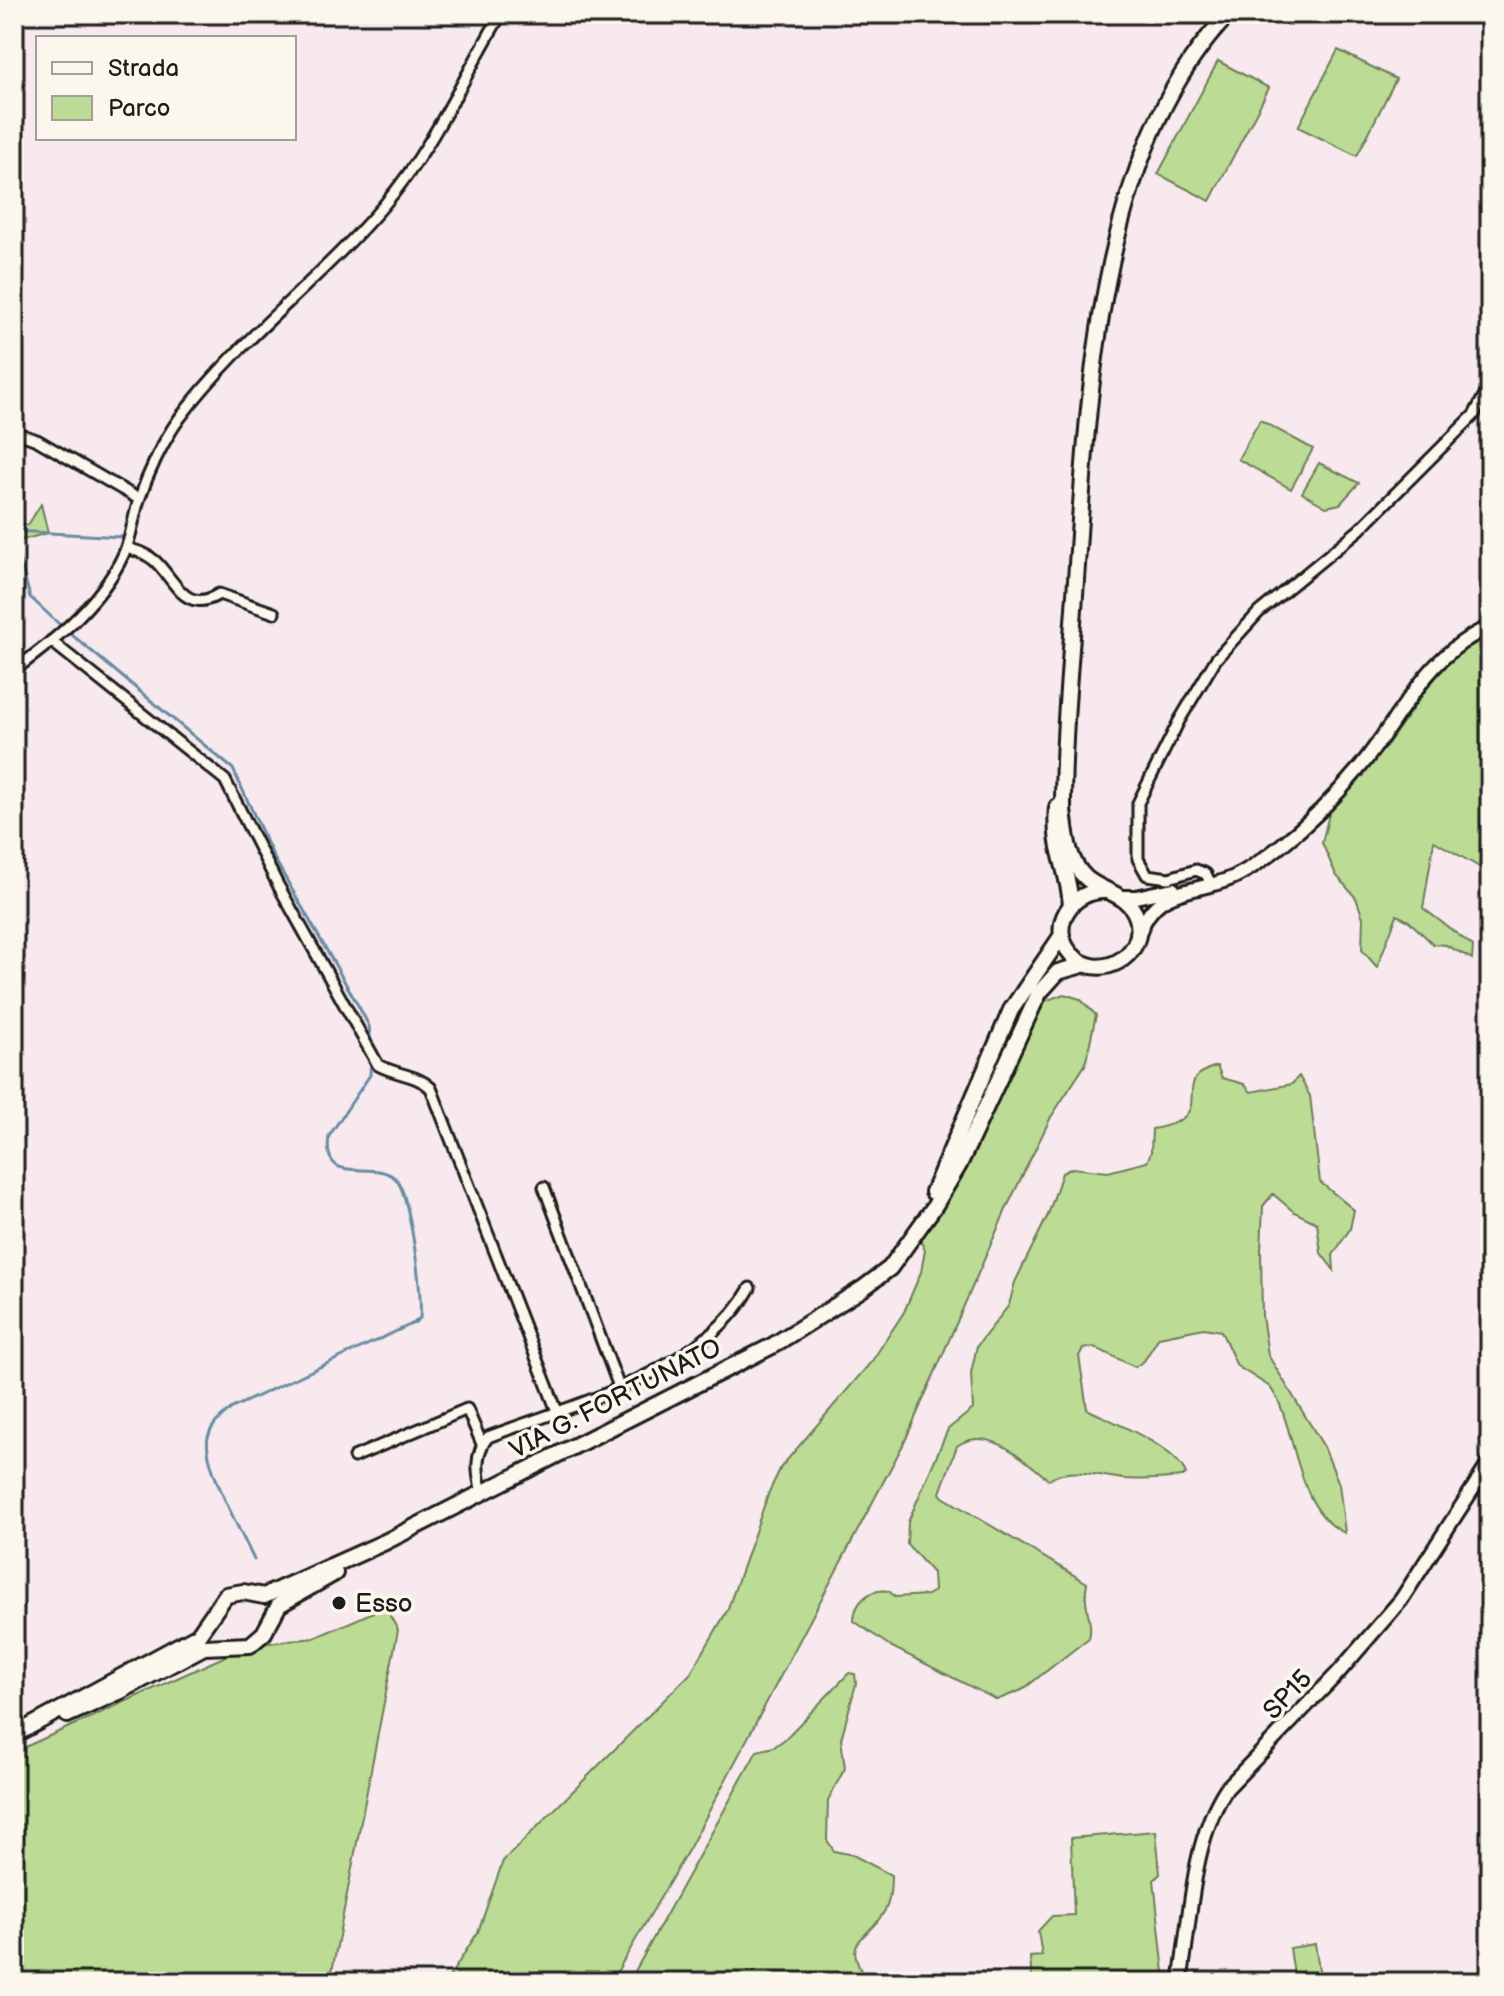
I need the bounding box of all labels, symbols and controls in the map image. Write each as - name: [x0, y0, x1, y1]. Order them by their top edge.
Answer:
- legend: [36, 36, 296, 140]
- text: Strada: [108, 54, 179, 83]
- text: Parco: [108, 94, 170, 123]
- street label: VIA G. FORTUNATO: [505, 1333, 727, 1466]
- place label: Esso: [355, 1589, 413, 1620]
- marker: Esso: [330, 1594, 348, 1612]
- street label: SP15: [1257, 1664, 1319, 1726]

